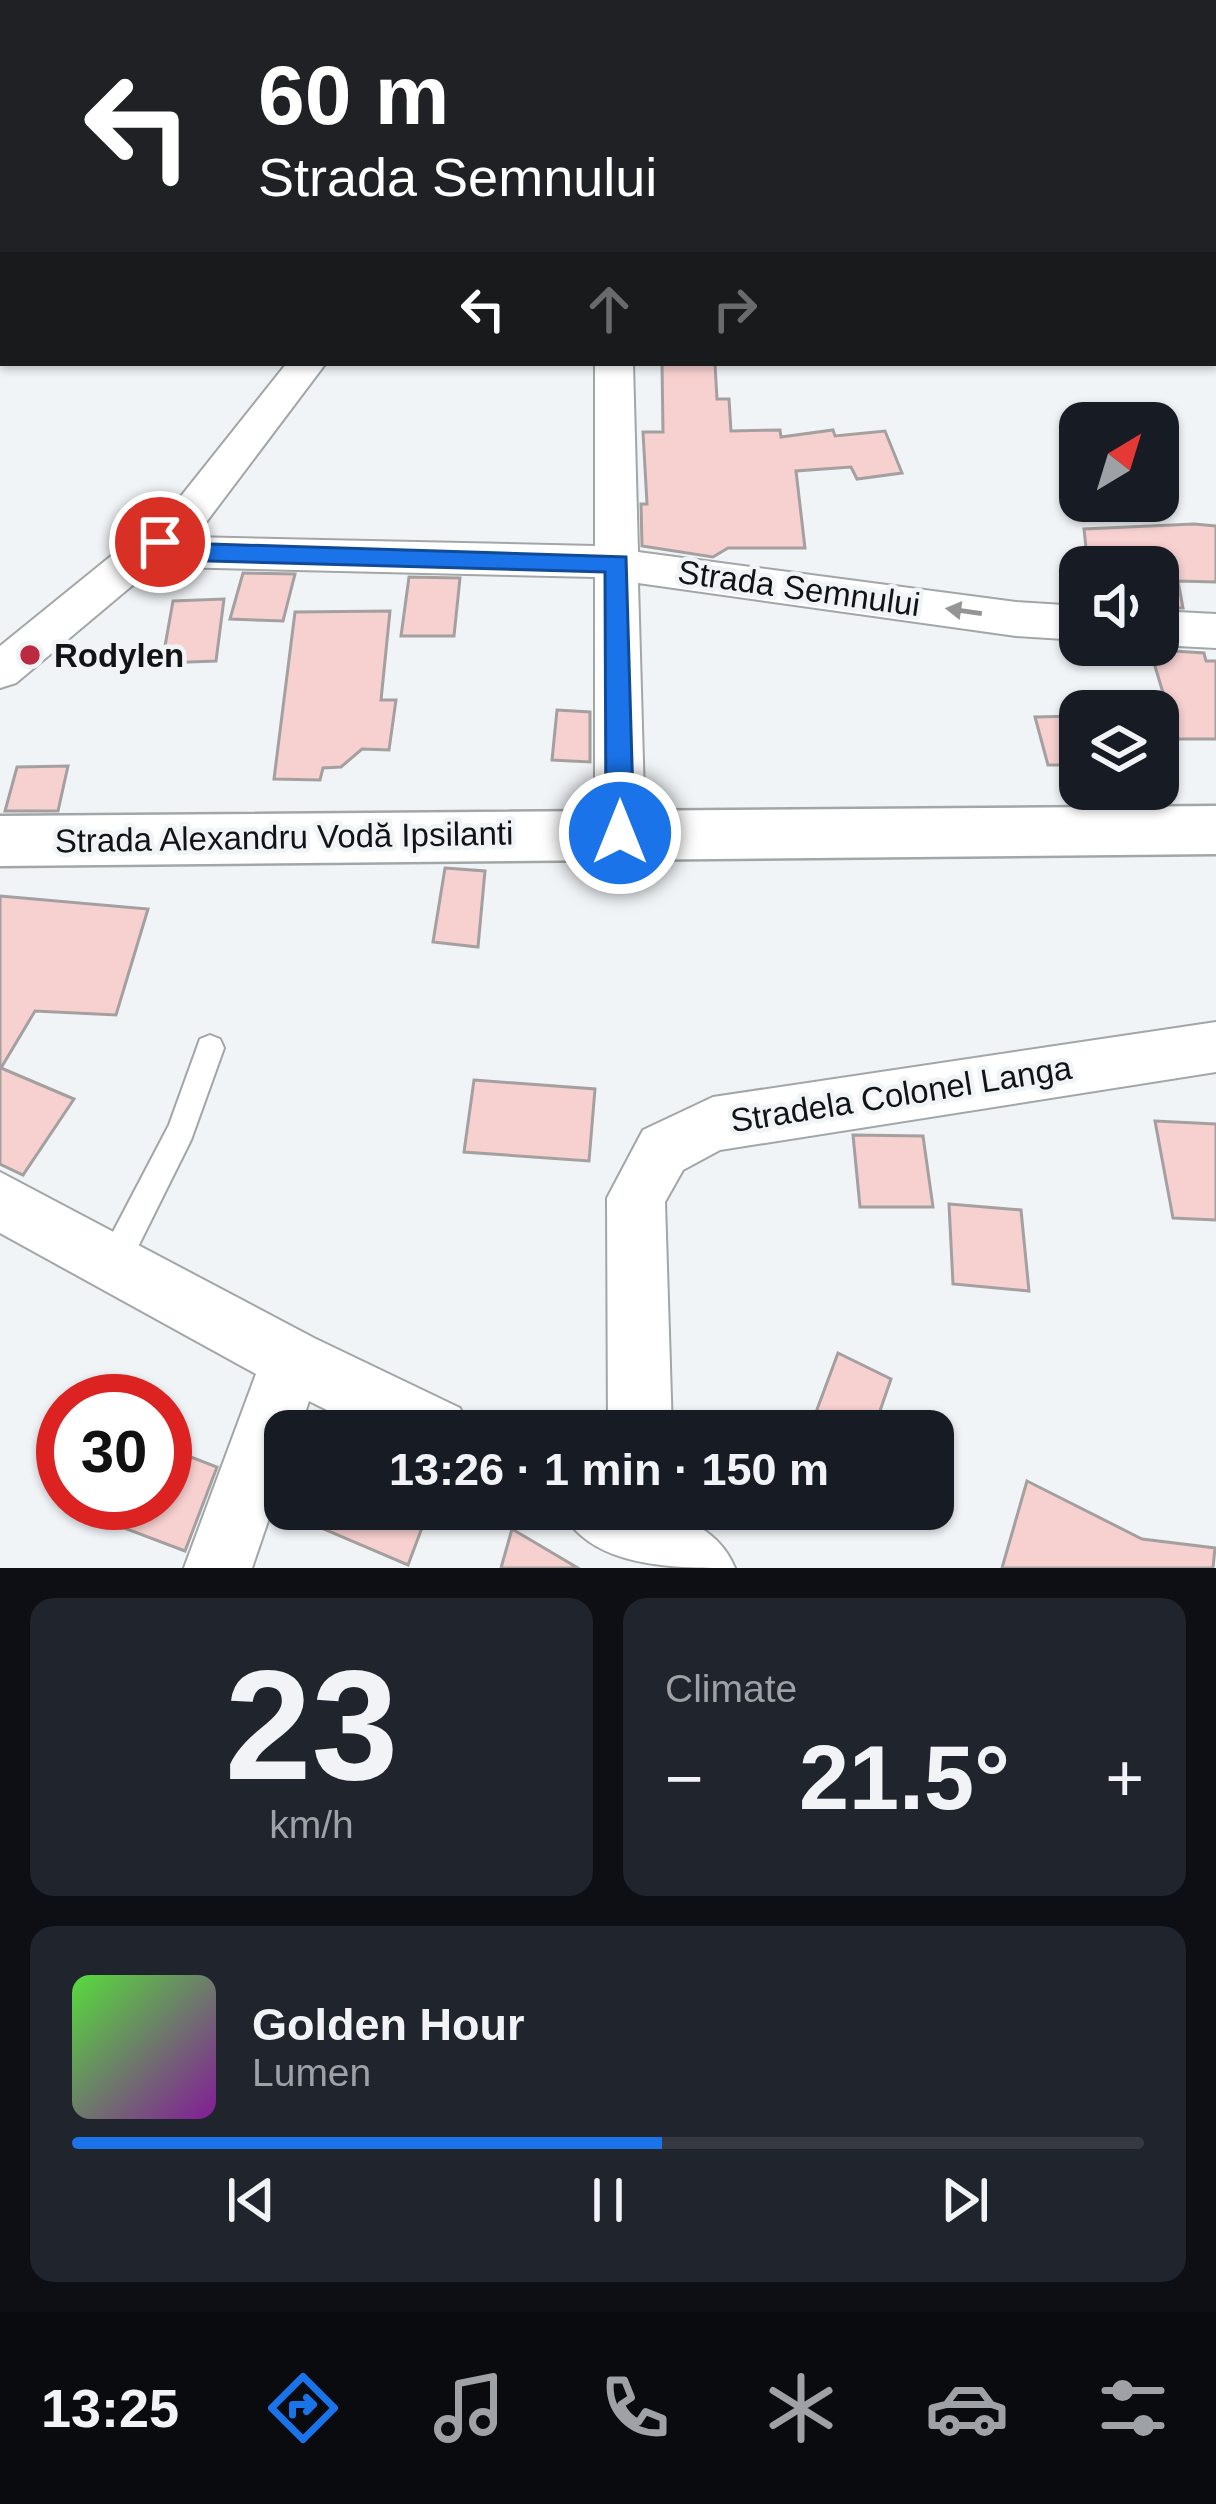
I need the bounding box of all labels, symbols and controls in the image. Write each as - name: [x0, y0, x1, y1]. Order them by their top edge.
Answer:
- icon: left: [60, 48, 216, 204]
- text: 60 m: [258, 48, 449, 142]
- text: Strada Semnului: [258, 147, 657, 207]
- icon: left: [450, 276, 516, 342]
- icon: ahead: [576, 276, 642, 342]
- icon: right: [702, 276, 768, 342]
- north arrow: [1059, 402, 1179, 522]
- map controls: [1059, 402, 1179, 810]
- pin: [109, 491, 211, 593]
- icon: arrive: [127, 509, 193, 575]
- button: sound: [1059, 546, 1179, 666]
- street label: Strada Semnului: [676, 553, 922, 623]
- one-way arrow: [944, 601, 982, 620]
- place label: Rodylen: [54, 637, 184, 674]
- marker: Rodylen: [17, 642, 43, 668]
- button: layers: [1059, 690, 1179, 810]
- position arrow: [557, 770, 683, 896]
- street label: Strada Alexandru Vodă Ipsilanti: [54, 815, 514, 859]
- street label: Stradela Colonel Langa: [728, 1049, 1075, 1139]
- speed limit sign: 30: [36, 1374, 192, 1530]
- text: 13:26 · 1 min · 150 m: [389, 1444, 829, 1495]
- text: 23: [225, 1638, 398, 1812]
- text: Climate: [665, 1667, 797, 1710]
- text: 21.5°: [799, 1728, 1010, 1828]
- text: −: [665, 1741, 704, 1815]
- text: +: [1105, 1741, 1144, 1815]
- text: km/h: [269, 1803, 354, 1846]
- text: Golden Hour: [252, 1999, 524, 2050]
- text: Lumen: [252, 2051, 371, 2094]
- icon: previous: [218, 2167, 284, 2233]
- icon: pause: [575, 2167, 641, 2233]
- icon: next: [932, 2167, 998, 2233]
- icon: directions: [261, 2366, 345, 2450]
- icon: music: [427, 2366, 511, 2450]
- icon: phone: [593, 2366, 677, 2450]
- icon: climate: [759, 2366, 843, 2450]
- icon: car: [925, 2366, 1009, 2450]
- icon: filters: [1091, 2366, 1175, 2450]
- text: 13:25: [41, 2378, 179, 2438]

